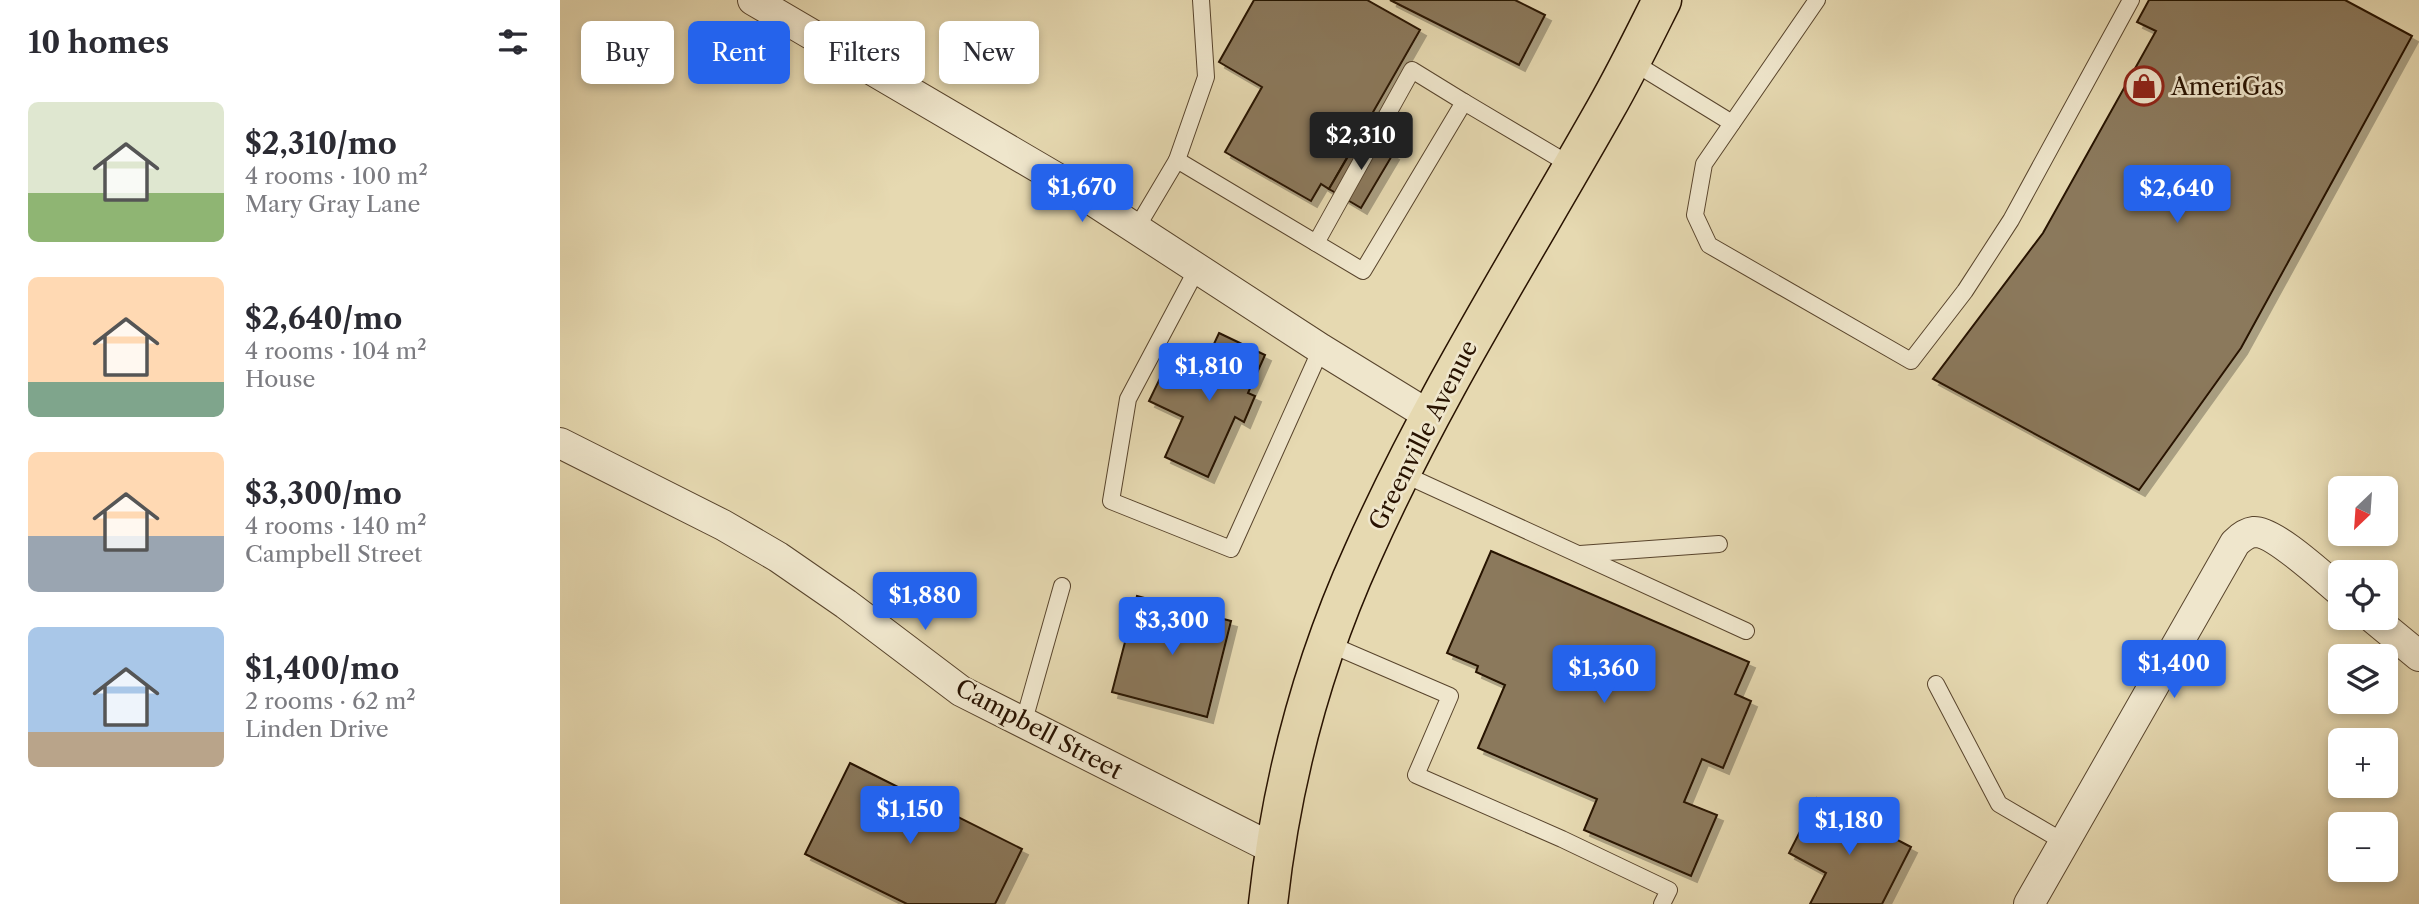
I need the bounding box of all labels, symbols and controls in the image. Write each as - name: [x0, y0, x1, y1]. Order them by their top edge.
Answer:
- chip: Buy: [581, 21, 674, 84]
- chip: Rent: [688, 21, 790, 84]
- chip: Filters: [804, 21, 925, 84]
- chip: New: [939, 21, 1039, 84]
- icon: filters: [494, 23, 532, 61]
- text: 10 homes: [28, 24, 169, 61]
- shop icon: AmeriGas: [2123, 65, 2165, 107]
- place label: AmeriGas: [2170, 72, 2284, 101]
- pin: $2,310: [1304, 113, 1418, 172]
- text: $2,310: [1326, 121, 1396, 149]
- text: $2,310/mo: [245, 125, 397, 162]
- icon: home: [84, 130, 168, 214]
- text: 4 rooms · 100 m²: [245, 162, 428, 190]
- pin: $1,670: [1025, 164, 1139, 224]
- pin: $2,640: [2120, 166, 2234, 225]
- text: $1,670: [1047, 173, 1117, 201]
- text: $2,640: [2140, 174, 2214, 202]
- text: Mary Gray Lane: [245, 190, 420, 218]
- text: $2,640/mo: [245, 300, 402, 337]
- icon: home: [84, 305, 168, 389]
- street label: Greenville Avenue: [1363, 335, 1483, 535]
- text: 4 rooms · 104 m²: [245, 337, 427, 365]
- pin: $1,810: [1152, 344, 1266, 403]
- text: $1,810: [1175, 352, 1243, 380]
- text: House: [245, 365, 315, 393]
- text: $3,300/mo: [245, 475, 402, 512]
- north arrow: [2328, 476, 2398, 546]
- map controls: [2328, 476, 2398, 882]
- icon: home: [84, 480, 168, 564]
- text: 4 rooms · 140 m²: [245, 512, 427, 540]
- text: Campbell Street: [245, 540, 422, 568]
- button: locate: [2328, 560, 2398, 630]
- pin: $1,880: [868, 572, 982, 632]
- text: $1,880: [889, 581, 961, 609]
- pin: $3,300: [1115, 598, 1229, 657]
- text: $3,300: [1135, 606, 1209, 634]
- pin: $1,400: [2117, 640, 2231, 700]
- button: layers: [2328, 644, 2398, 714]
- pin: $1,360: [1547, 646, 1661, 705]
- text: $1,400: [2138, 649, 2210, 677]
- text: $1,400/mo: [245, 650, 399, 687]
- text: $1,360: [1569, 654, 1639, 682]
- icon: home: [84, 655, 168, 739]
- street label: Campbell Street: [951, 673, 1128, 785]
- text: 2 rooms · 62 m²: [245, 687, 416, 715]
- text: Linden Drive: [245, 715, 389, 743]
- button: +: [2328, 728, 2398, 798]
- pin: $1,150: [853, 786, 967, 846]
- text: $1,150: [876, 795, 944, 823]
- pin: $1,180: [1792, 798, 1906, 857]
- text: $1,180: [1815, 806, 1883, 834]
- button: −: [2328, 812, 2398, 882]

